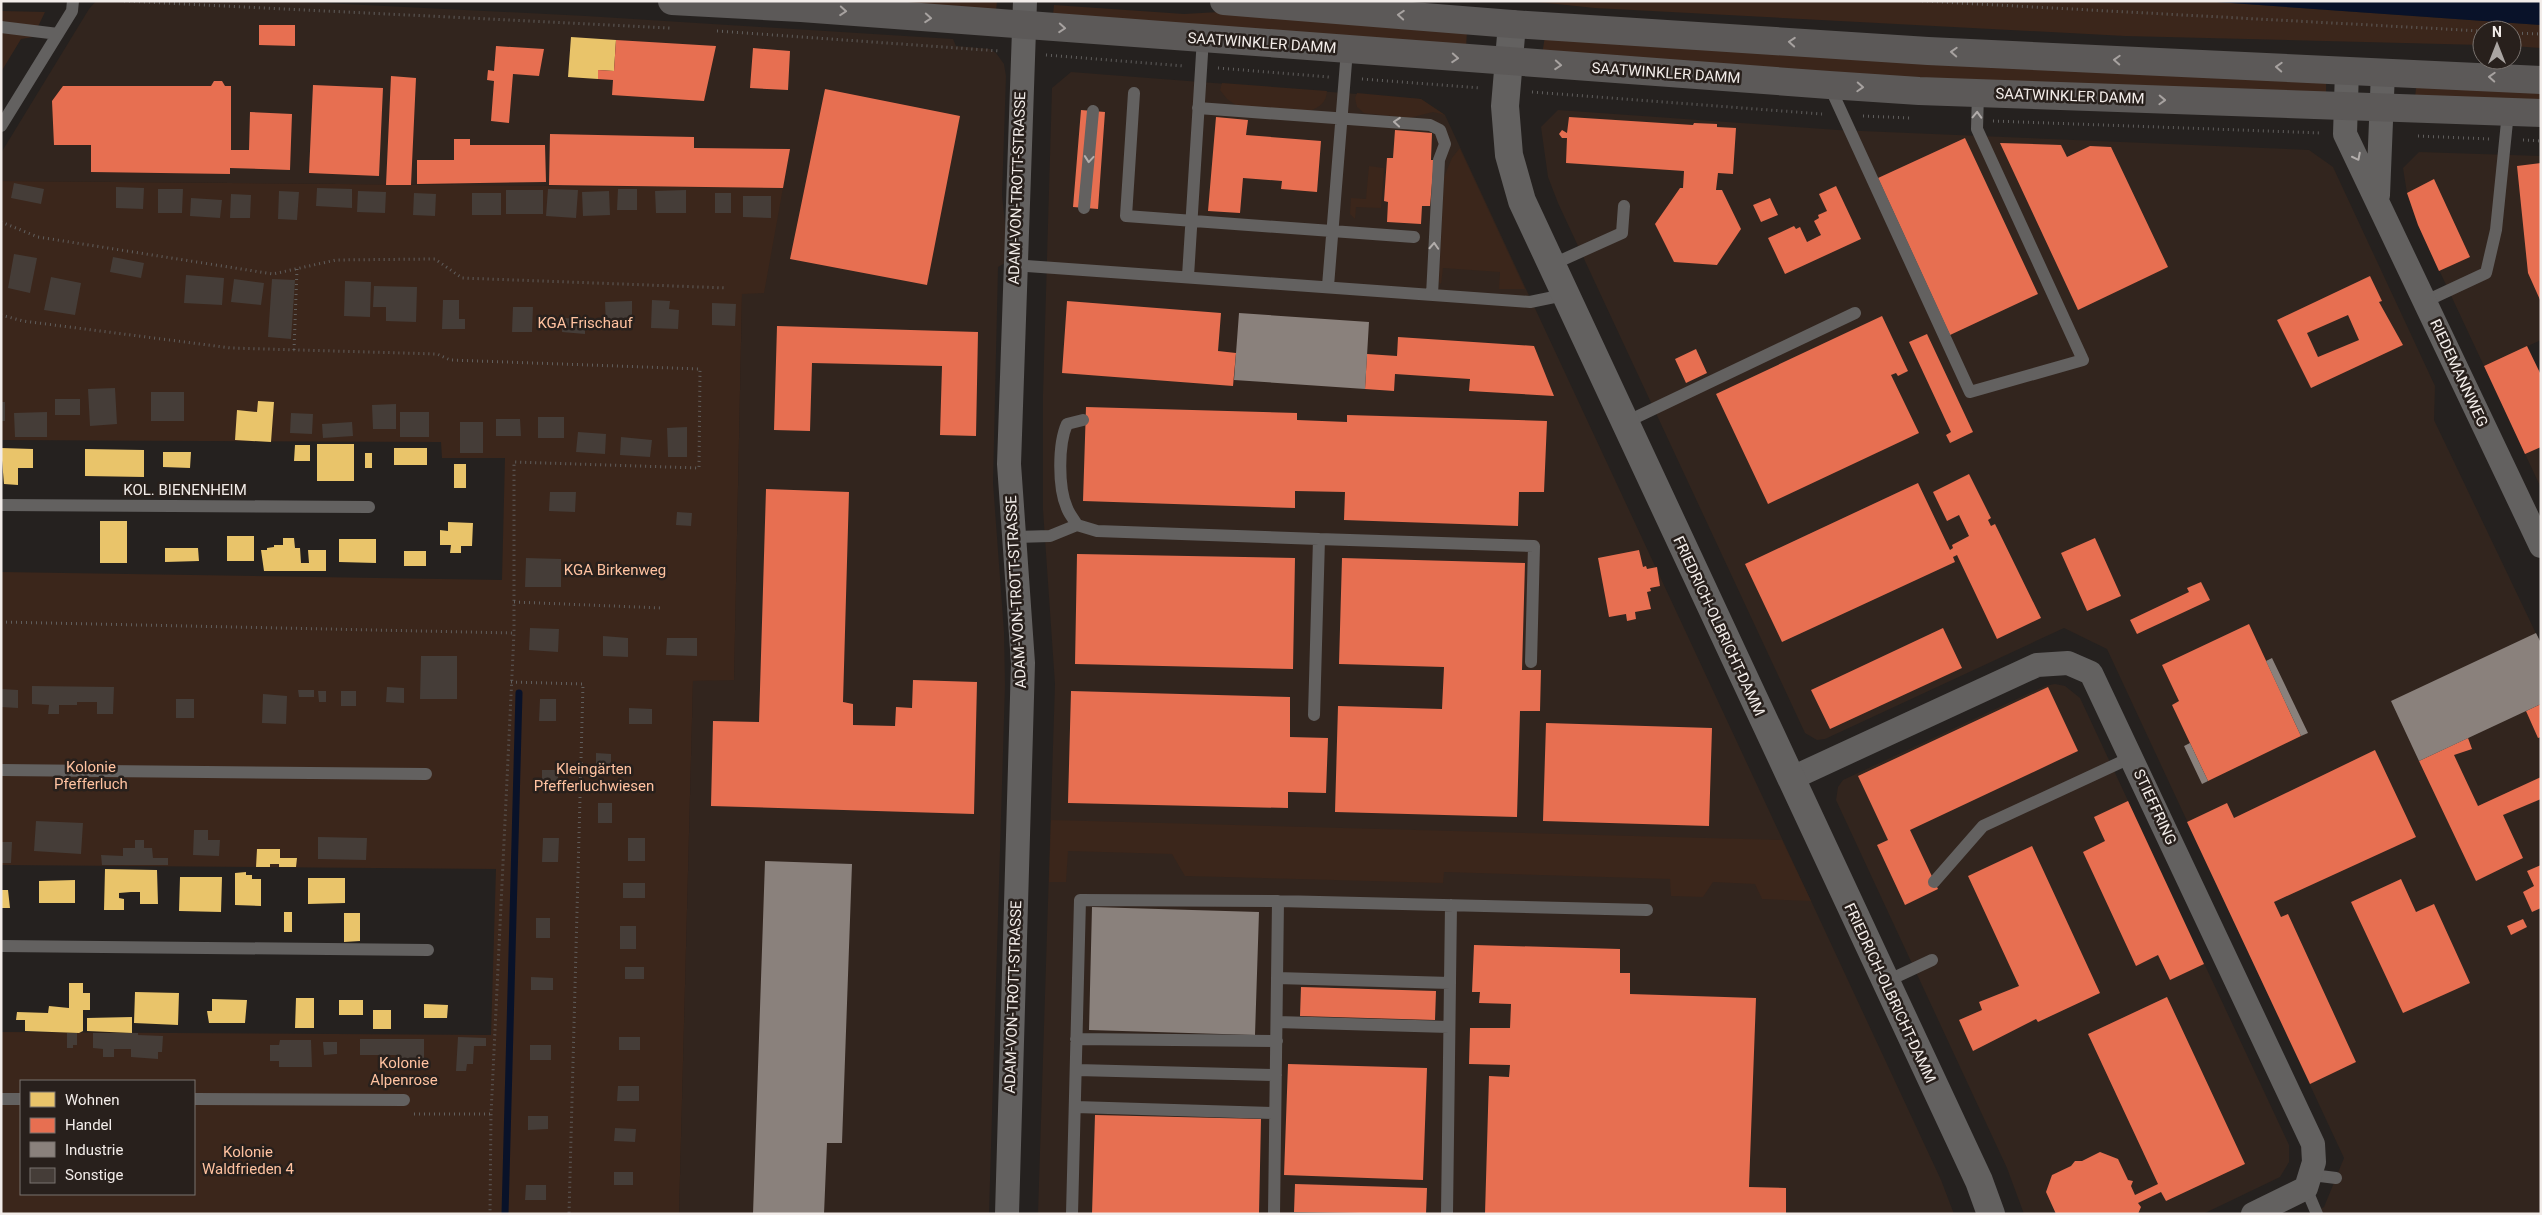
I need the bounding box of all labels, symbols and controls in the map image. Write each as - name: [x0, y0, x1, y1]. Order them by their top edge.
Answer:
- one-way arrow: [840, 6, 848, 17]
- one-way arrow: [1397, 10, 1405, 21]
- one-way arrow: [925, 12, 933, 23]
- north arrow: [2472, 20, 2522, 70]
- one-way arrow: [1059, 22, 1067, 33]
- text: N: [2492, 24, 2502, 40]
- street label: SAATWINKLER DAMM: [1187, 29, 1337, 57]
- one-way arrow: [1788, 37, 1796, 48]
- one-way arrow: [1950, 47, 1958, 57]
- one-way arrow: [1451, 52, 1459, 63]
- one-way arrow: [2113, 54, 2121, 65]
- street label: SAATWINKLER DAMM: [1591, 59, 1741, 87]
- one-way arrow: [1554, 60, 1562, 71]
- one-way arrow: [2275, 62, 2282, 72]
- one-way arrow: [2488, 72, 2496, 83]
- one-way arrow: [1856, 81, 1864, 92]
- street label: SAATWINKLER DAMM: [1995, 84, 2145, 108]
- street label: ADAM-VON-TROTT-STRASSE: [1005, 91, 1029, 285]
- one-way arrow: [2158, 94, 2166, 105]
- one-way arrow: [1972, 111, 1982, 118]
- one-way arrow: [1393, 117, 1401, 128]
- one-way arrow: [2351, 152, 2361, 161]
- one-way arrow: [1083, 156, 1094, 164]
- one-way arrow: [1429, 242, 1440, 250]
- park label: KGA Frischauf: [537, 314, 633, 332]
- street label: RIEDEMANNWEG: [2426, 316, 2492, 430]
- street label: KOL. BIENENHEIM: [123, 481, 247, 499]
- street label: ADAM-VON-TROTT-STRASSE: [1002, 495, 1030, 689]
- street label: FRIEDRICH-OLBRICHT-DAMM: [1669, 533, 1769, 719]
- park label: KGA Birkenweg: [564, 561, 666, 579]
- park label: Kolonie Pfefferluch: [54, 758, 128, 793]
- park label: Kleingärten Pfefferluchwiesen: [534, 760, 654, 795]
- street label: STIEFFRING: [2130, 766, 2180, 848]
- street label: ADAM-VON-TROTT-STRASSE: [1001, 900, 1025, 1094]
- street label: FRIEDRICH-OLBRICHT-DAMM: [1840, 900, 1940, 1086]
- park label: Kolonie Alpenrose: [370, 1054, 438, 1089]
- legend: [20, 1080, 195, 1195]
- text: Wohnen: [65, 1091, 119, 1109]
- text: Handel: [65, 1116, 112, 1134]
- text: Industrie: [65, 1141, 123, 1159]
- park label: Kolonie Waldfrieden 4: [202, 1143, 295, 1178]
- text: Sonstige: [65, 1166, 123, 1184]

